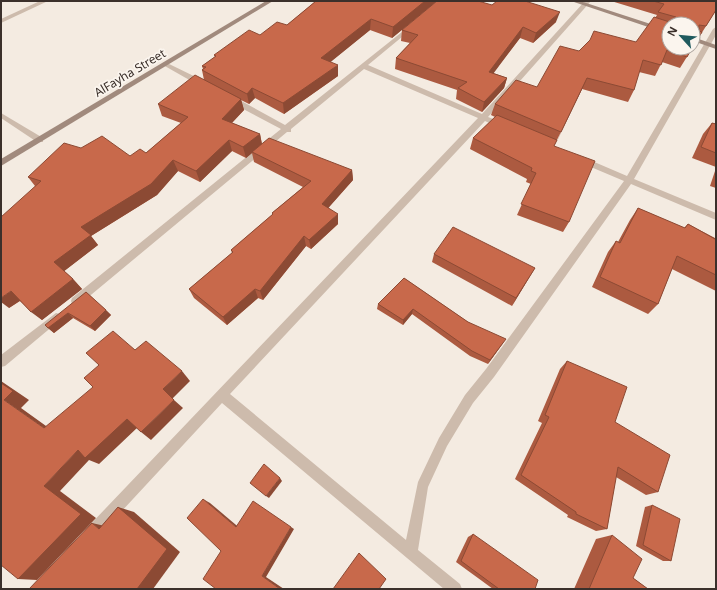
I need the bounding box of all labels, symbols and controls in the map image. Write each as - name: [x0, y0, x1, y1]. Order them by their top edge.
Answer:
- north arrow: [661, 16, 701, 56]
- text: N: [663, 24, 680, 39]
- street label: AlFayha Street: [91, 44, 169, 101]

